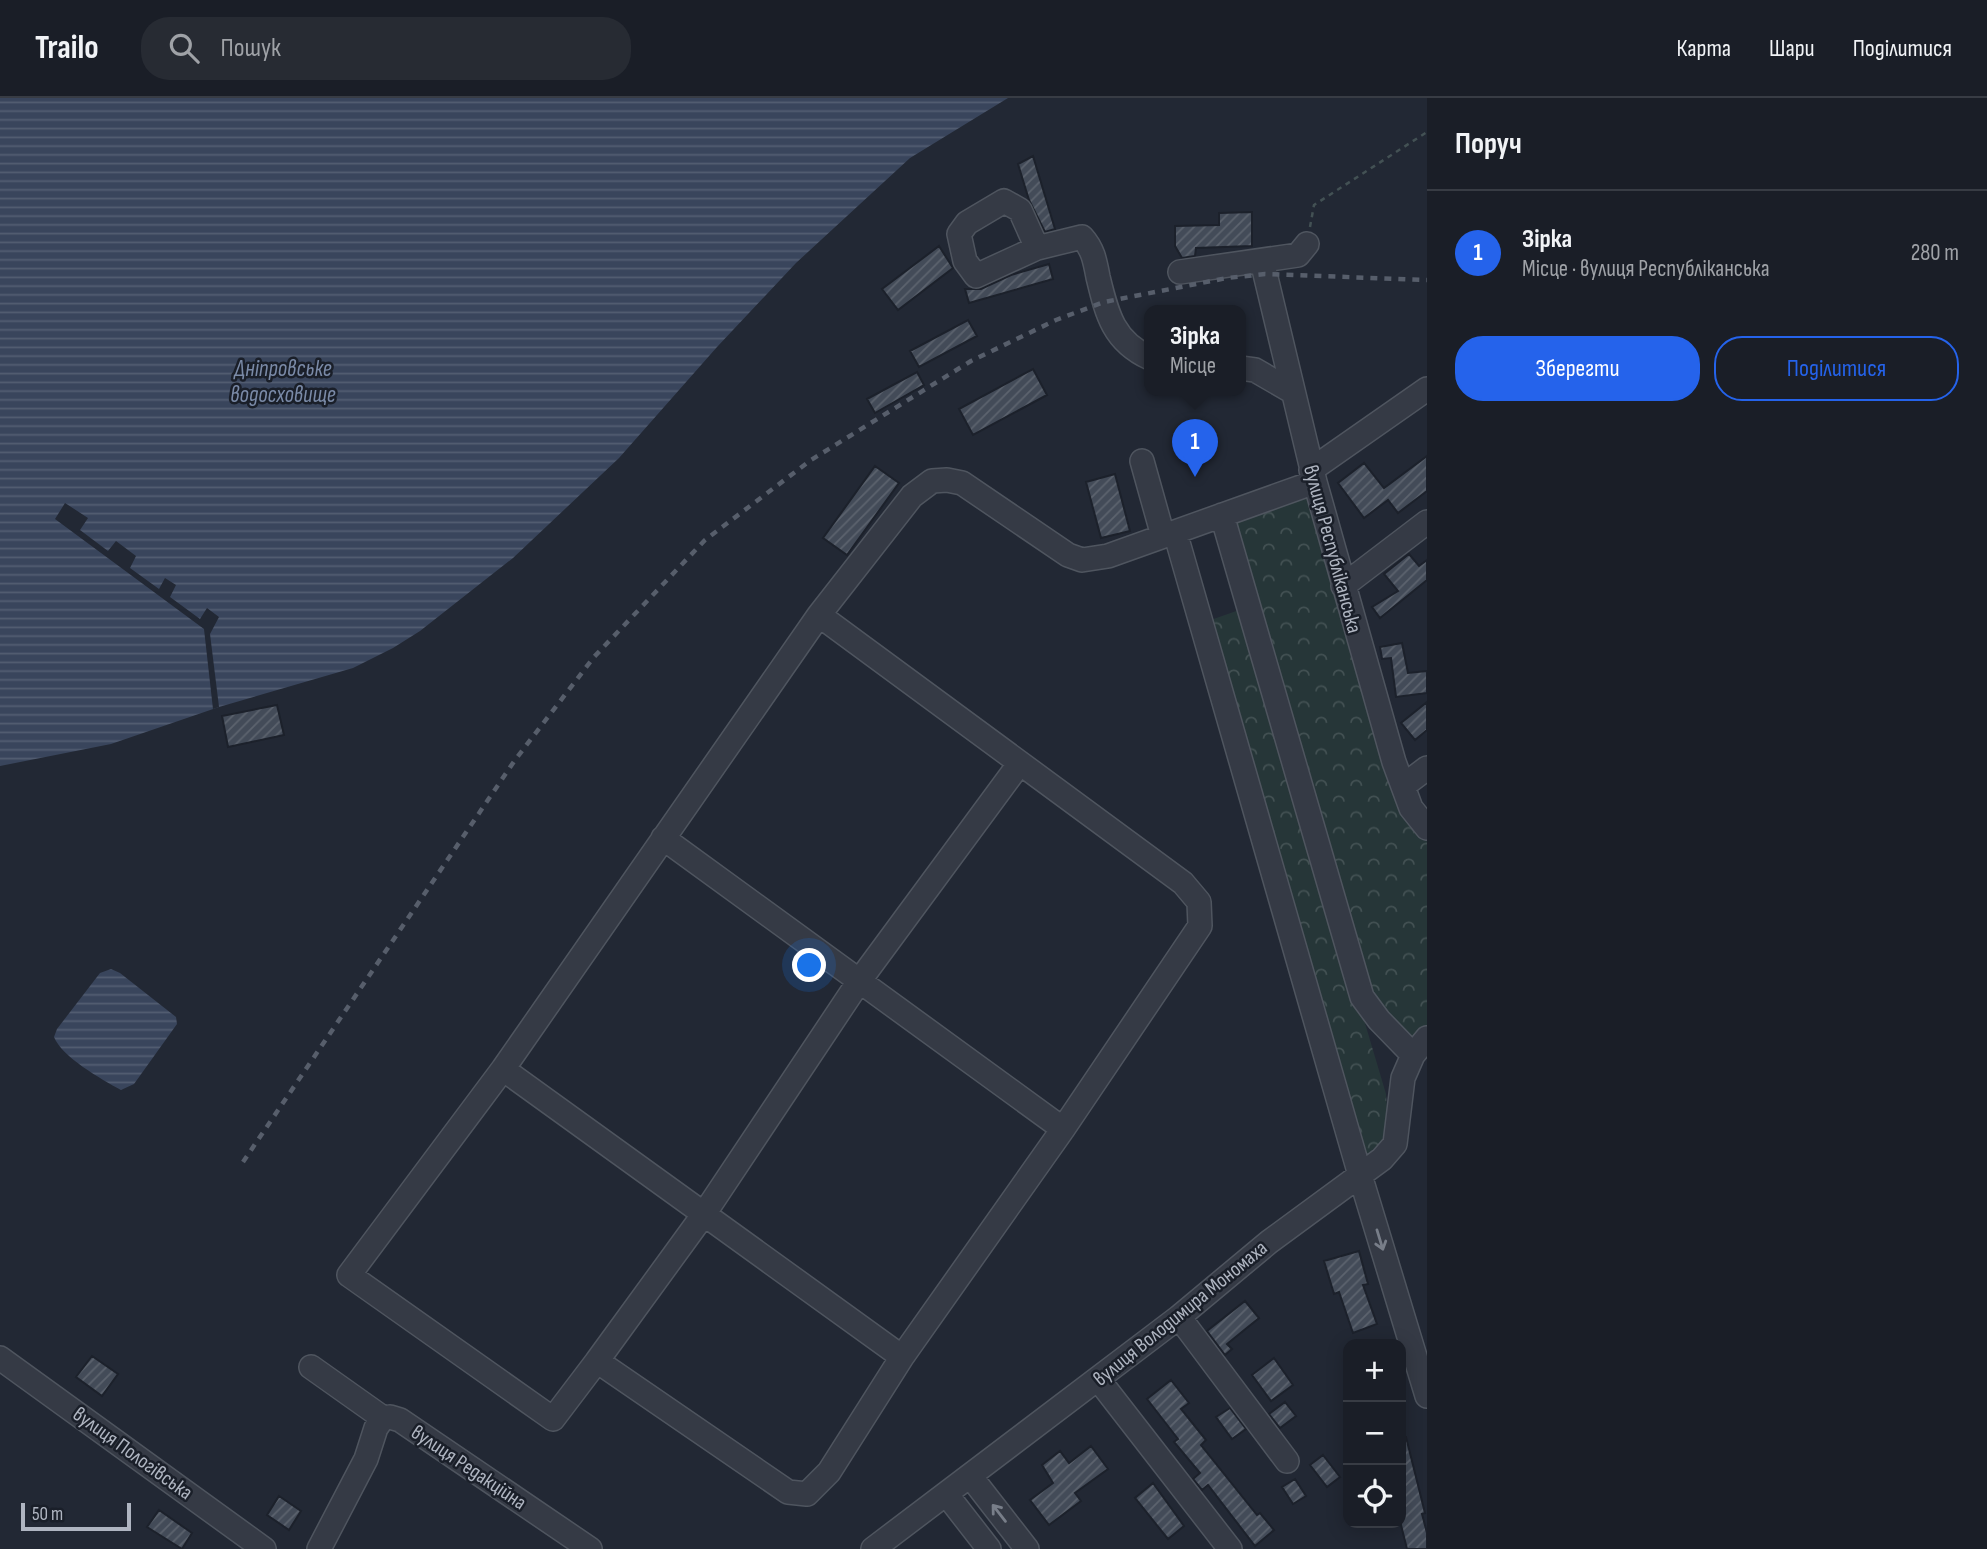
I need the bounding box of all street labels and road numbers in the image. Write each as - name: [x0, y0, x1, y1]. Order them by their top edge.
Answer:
- street label: вулиця Республіканська: [1298, 462, 1367, 636]
- street label: вулиця Володимира Мономаха: [1088, 1235, 1272, 1391]
- street label: вулиця Пологівська: [68, 1402, 197, 1505]
- street label: вулиця Редакційна: [406, 1420, 531, 1515]

